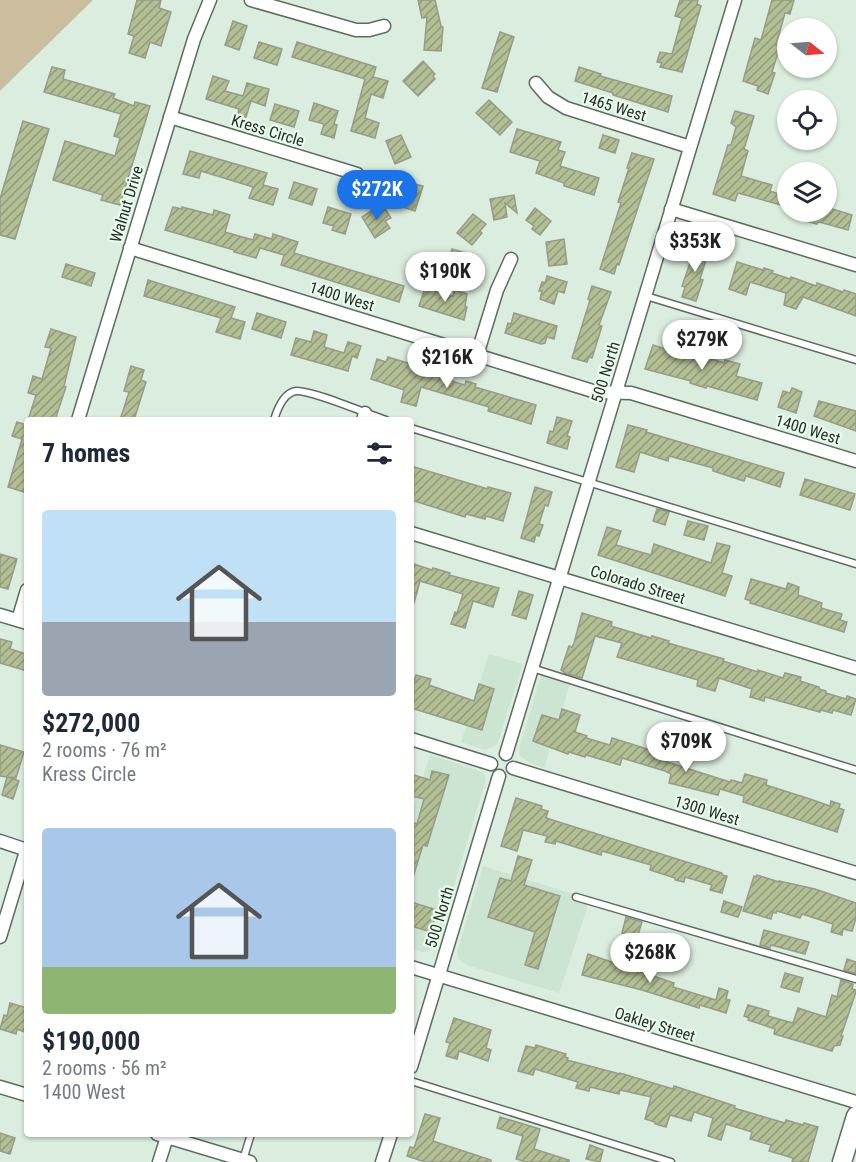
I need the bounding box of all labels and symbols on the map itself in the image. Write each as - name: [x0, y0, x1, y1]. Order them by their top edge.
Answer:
- north arrow: [777, 18, 837, 78]
- street label: 1465 West: [579, 88, 649, 125]
- street label: Kress Circle: [229, 110, 307, 151]
- street label: Walnut Drive: [106, 164, 147, 245]
- pin: $272K: [335, 170, 419, 221]
- pin: $353K: [653, 222, 737, 273]
- pin: $190K: [403, 252, 487, 303]
- street label: 1400 West: [307, 278, 377, 315]
- pin: $279K: [660, 320, 744, 371]
- pin: $216K: [405, 338, 489, 389]
- street label: 500 North: [587, 339, 624, 405]
- street label: 1400 West: [773, 411, 843, 448]
- street label: Colorado Street: [588, 561, 688, 608]
- pin: $709K: [644, 722, 728, 773]
- street label: 1300 West: [672, 792, 742, 829]
- street label: 500 North: [421, 884, 458, 950]
- pin: $268K: [608, 933, 692, 984]
- street label: Oakley Street: [612, 1003, 698, 1046]

